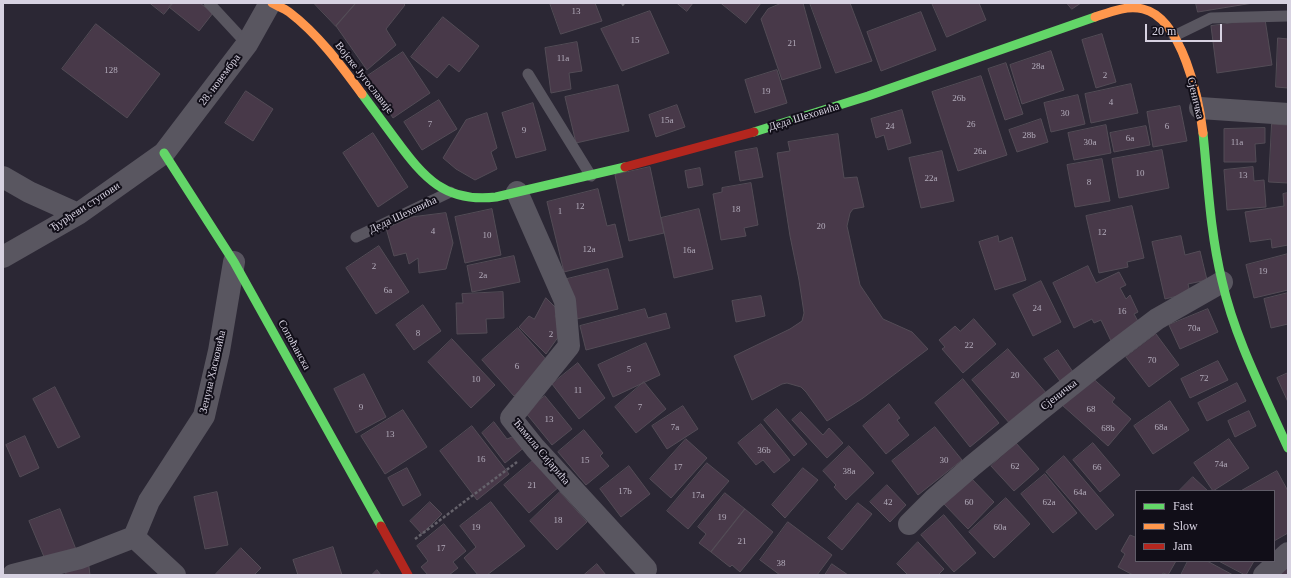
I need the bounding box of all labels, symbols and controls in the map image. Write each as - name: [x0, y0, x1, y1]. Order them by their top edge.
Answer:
- house number: 13: [572, 7, 580, 17]
- scale bar: [1147, 16, 1224, 42]
- text: 20 m: [1152, 24, 1176, 38]
- house number: 15: [630, 36, 640, 46]
- street label: Војске Југославије: [332, 39, 396, 117]
- house number: 21: [788, 39, 796, 49]
- street label: 28. новембра: [196, 52, 244, 108]
- house number: 11a: [557, 54, 569, 64]
- house number: 28a: [1032, 62, 1044, 72]
- house number: 128: [104, 66, 118, 76]
- house number: 2: [1103, 71, 1107, 81]
- street label: Сјеничка: [1184, 76, 1206, 120]
- house number: 19: [762, 87, 770, 97]
- house number: 26b: [952, 94, 966, 104]
- house number: 4: [1109, 98, 1113, 108]
- street label: Деда Шеховића: [767, 100, 841, 134]
- house number: 30: [1060, 109, 1070, 119]
- house number: 15a: [661, 116, 673, 126]
- house number: 7: [428, 120, 432, 130]
- house number: 26: [966, 120, 976, 130]
- house number: 24: [886, 122, 894, 132]
- house number: 6: [1165, 122, 1169, 132]
- house number: 9: [522, 126, 526, 136]
- house number: 28b: [1022, 131, 1036, 141]
- house number: 6a: [1126, 134, 1134, 144]
- house number: 30a: [1084, 138, 1096, 148]
- house number: 11a: [1231, 138, 1243, 148]
- house number: 26a: [974, 147, 986, 157]
- house number: 10: [1136, 169, 1144, 179]
- house number: 13: [1238, 171, 1248, 181]
- house number: 22a: [925, 174, 937, 184]
- house number: 8: [1087, 178, 1091, 188]
- street label: Ђурђеви ступови: [48, 179, 122, 235]
- street label: Деда Шеховића: [367, 193, 439, 237]
- house number: 12: [576, 202, 584, 212]
- house number: 18: [732, 205, 740, 215]
- house number: 1: [558, 207, 562, 217]
- house number: 20: [816, 222, 826, 232]
- house number: 4: [431, 227, 435, 237]
- house number: 12: [1098, 228, 1106, 238]
- house number: 10: [482, 231, 492, 241]
- house number: 12a: [583, 245, 595, 255]
- house number: 16a: [683, 246, 695, 256]
- house number: 2: [372, 262, 376, 272]
- house number: 19: [1258, 267, 1268, 277]
- house number: 2a: [479, 271, 487, 281]
- house number: 6a: [384, 286, 392, 296]
- house number: 24: [1032, 304, 1042, 314]
- house number: 16: [1118, 307, 1126, 317]
- street label: Сопоћанска: [275, 318, 313, 372]
- house number: 70a: [1188, 324, 1200, 334]
- street label: Зенуна Хасковића: [197, 329, 229, 415]
- house number: 8: [416, 329, 420, 339]
- house number: 2: [549, 330, 553, 340]
- house number: 22: [964, 341, 974, 351]
- house number: 70: [1148, 356, 1156, 366]
- house number: 6: [515, 362, 519, 372]
- house number: 5: [627, 365, 631, 375]
- house number: 20: [1010, 371, 1020, 381]
- house number: 72: [1200, 374, 1208, 384]
- house number: 10: [472, 375, 480, 385]
- street label: Сјеничка: [1038, 377, 1080, 413]
- house number: 11: [574, 386, 582, 396]
- house number: 9: [359, 403, 363, 413]
- house number: 7: [638, 403, 642, 413]
- house number: 68: [1086, 405, 1096, 415]
- house number: 13: [544, 415, 554, 425]
- street label: Ћамила Сијарића: [510, 416, 572, 488]
- house number: 7a: [671, 423, 679, 433]
- house number: 68a: [1155, 423, 1167, 433]
- house number: 68b: [1101, 424, 1115, 434]
- house number: 13: [386, 430, 394, 440]
- house number: 36b: [757, 446, 771, 456]
- house number: 16: [476, 455, 486, 465]
- house number: 15: [580, 456, 590, 466]
- house number: 30: [940, 456, 948, 466]
- house number: 74a: [1215, 460, 1227, 470]
- house number: 62: [1010, 462, 1020, 472]
- house number: 17: [674, 463, 682, 473]
- house number: 66: [1092, 463, 1102, 473]
- house number: 38a: [843, 467, 855, 477]
- house number: 21: [528, 481, 536, 491]
- house number: 17b: [618, 487, 632, 497]
- house number: 64a: [1074, 488, 1086, 498]
- legend: [1135, 490, 1275, 562]
- house number: 17a: [692, 491, 704, 501]
- house number: 42: [884, 498, 892, 508]
- house number: 60: [964, 498, 974, 508]
- house number: 62a: [1043, 498, 1055, 508]
- text: Fast: [1173, 499, 1193, 513]
- house number: 19: [718, 513, 726, 523]
- house number: 18: [554, 516, 562, 526]
- text: Slow: [1173, 519, 1198, 533]
- house number: 19: [472, 523, 480, 533]
- house number: 60a: [994, 523, 1006, 533]
- house number: 21: [738, 537, 746, 547]
- text: Jam: [1173, 539, 1192, 553]
- house number: 17: [436, 544, 446, 554]
- house number: 38: [776, 559, 786, 569]

